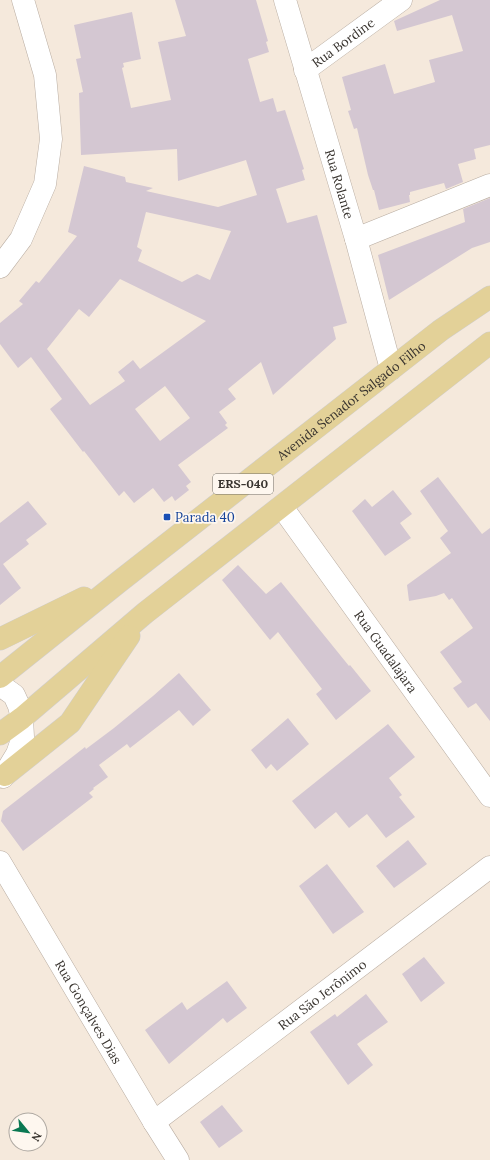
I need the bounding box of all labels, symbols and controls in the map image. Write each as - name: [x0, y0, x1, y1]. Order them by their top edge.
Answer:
- street label: Rua Bordine: [308, 14, 378, 71]
- street label: Rua Rolante: [321, 147, 358, 221]
- street label: Avenida Senador Salgado Filho: [273, 337, 430, 465]
- road number: ERS-040: [213, 474, 273, 494]
- place label: Parada 40: [175, 509, 235, 526]
- marker: Parada 40: [162, 512, 172, 522]
- street label: Rua Guadalajara: [350, 607, 421, 697]
- street label: Rua São Jerônimo: [275, 956, 370, 1034]
- street label: Rua Gonçalves Dias: [51, 957, 126, 1067]
- north arrow: [8, 1112, 48, 1152]
- text: N: [28, 1130, 45, 1144]

